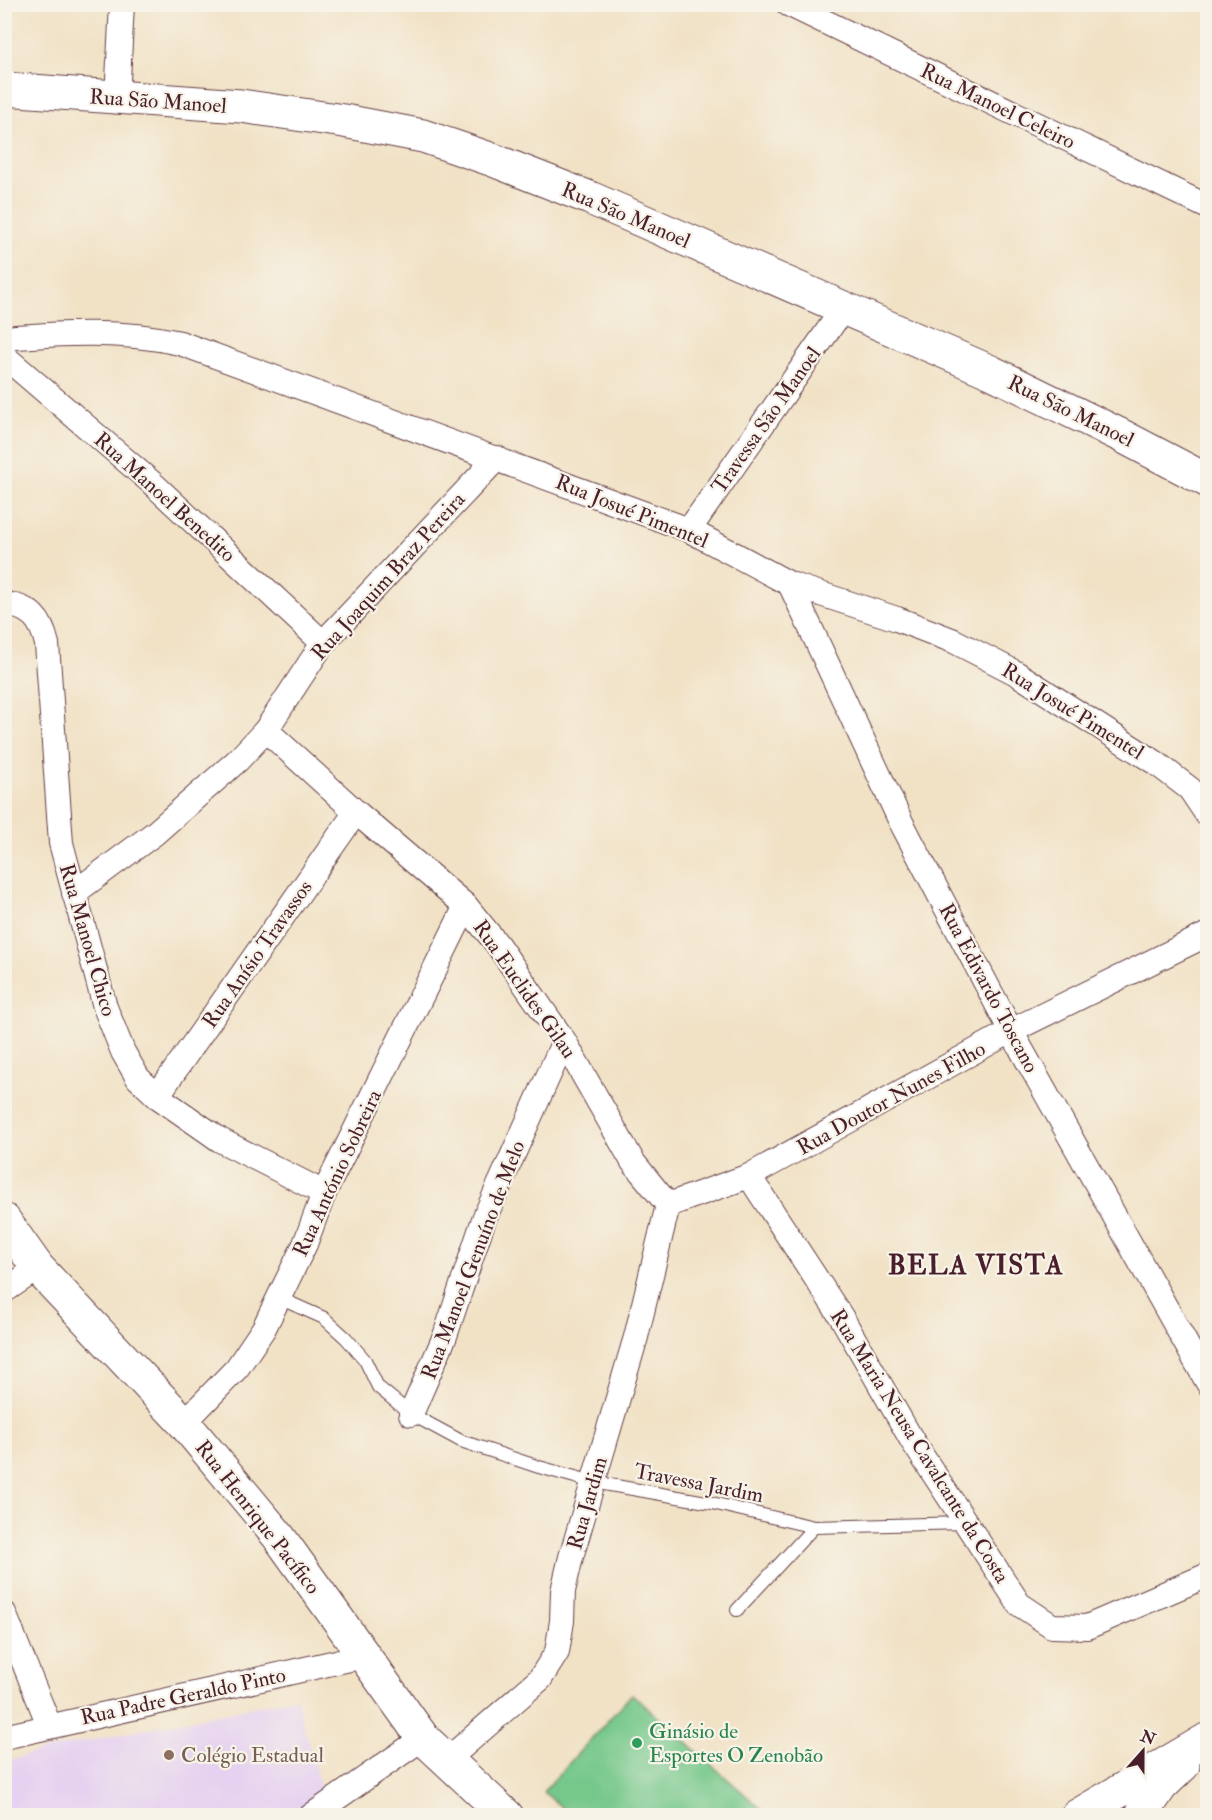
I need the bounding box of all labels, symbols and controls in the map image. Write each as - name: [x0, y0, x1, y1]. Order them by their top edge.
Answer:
- street label: Rua Manoel Celeiro: [916, 57, 1080, 156]
- street label: Rua São Manoel: [88, 83, 228, 120]
- street label: Rua São Manoel: [557, 176, 695, 255]
- street label: Travessa São Manoel: [706, 341, 828, 499]
- street label: Rua São Manoel: [1003, 369, 1139, 454]
- street label: Rua Manoel Benedito: [88, 427, 241, 568]
- street label: Rua Josué Pimentel: [551, 468, 713, 555]
- street label: Rua Joaquim Braz Pereira: [306, 486, 471, 666]
- street label: Rua Josué Pimentel: [997, 657, 1149, 766]
- street label: Rua Manoel Chico: [53, 861, 122, 1020]
- street label: Rua Anísio Travassos: [196, 875, 318, 1033]
- street label: Rua Edivardo Toscano: [932, 899, 1045, 1078]
- street label: Rua Euclides Gilau: [467, 915, 582, 1064]
- street label: Rua Doutor Nunes Filho: [792, 1035, 990, 1161]
- street label: Rua António Sobreira: [287, 1085, 388, 1261]
- street label: Rua Manoel Genuíno de Melo: [415, 1137, 532, 1383]
- district label: BELA VISTA: [888, 1249, 1064, 1282]
- street label: Rua Maria Neusa Cavalcante da Costa: [824, 1304, 1015, 1589]
- street label: Rua Henrique Pacífico: [189, 1435, 326, 1600]
- street label: Rua Jardim: [561, 1454, 614, 1553]
- street label: Travessa Jardim: [632, 1458, 766, 1509]
- street label: Rua Padre Geraldo Pinto: [78, 1662, 288, 1731]
- place label: Ginásio de Esportes O Zenobão: [649, 1718, 823, 1769]
- north arrow: [1113, 1721, 1173, 1781]
- text: N: [1137, 1726, 1159, 1750]
- marker: Ginásio de Esportes O Zenobão: [630, 1736, 644, 1750]
- place label: Colégio Estadual: [181, 1742, 324, 1769]
- marker: Colégio Estadual: [162, 1748, 176, 1762]

